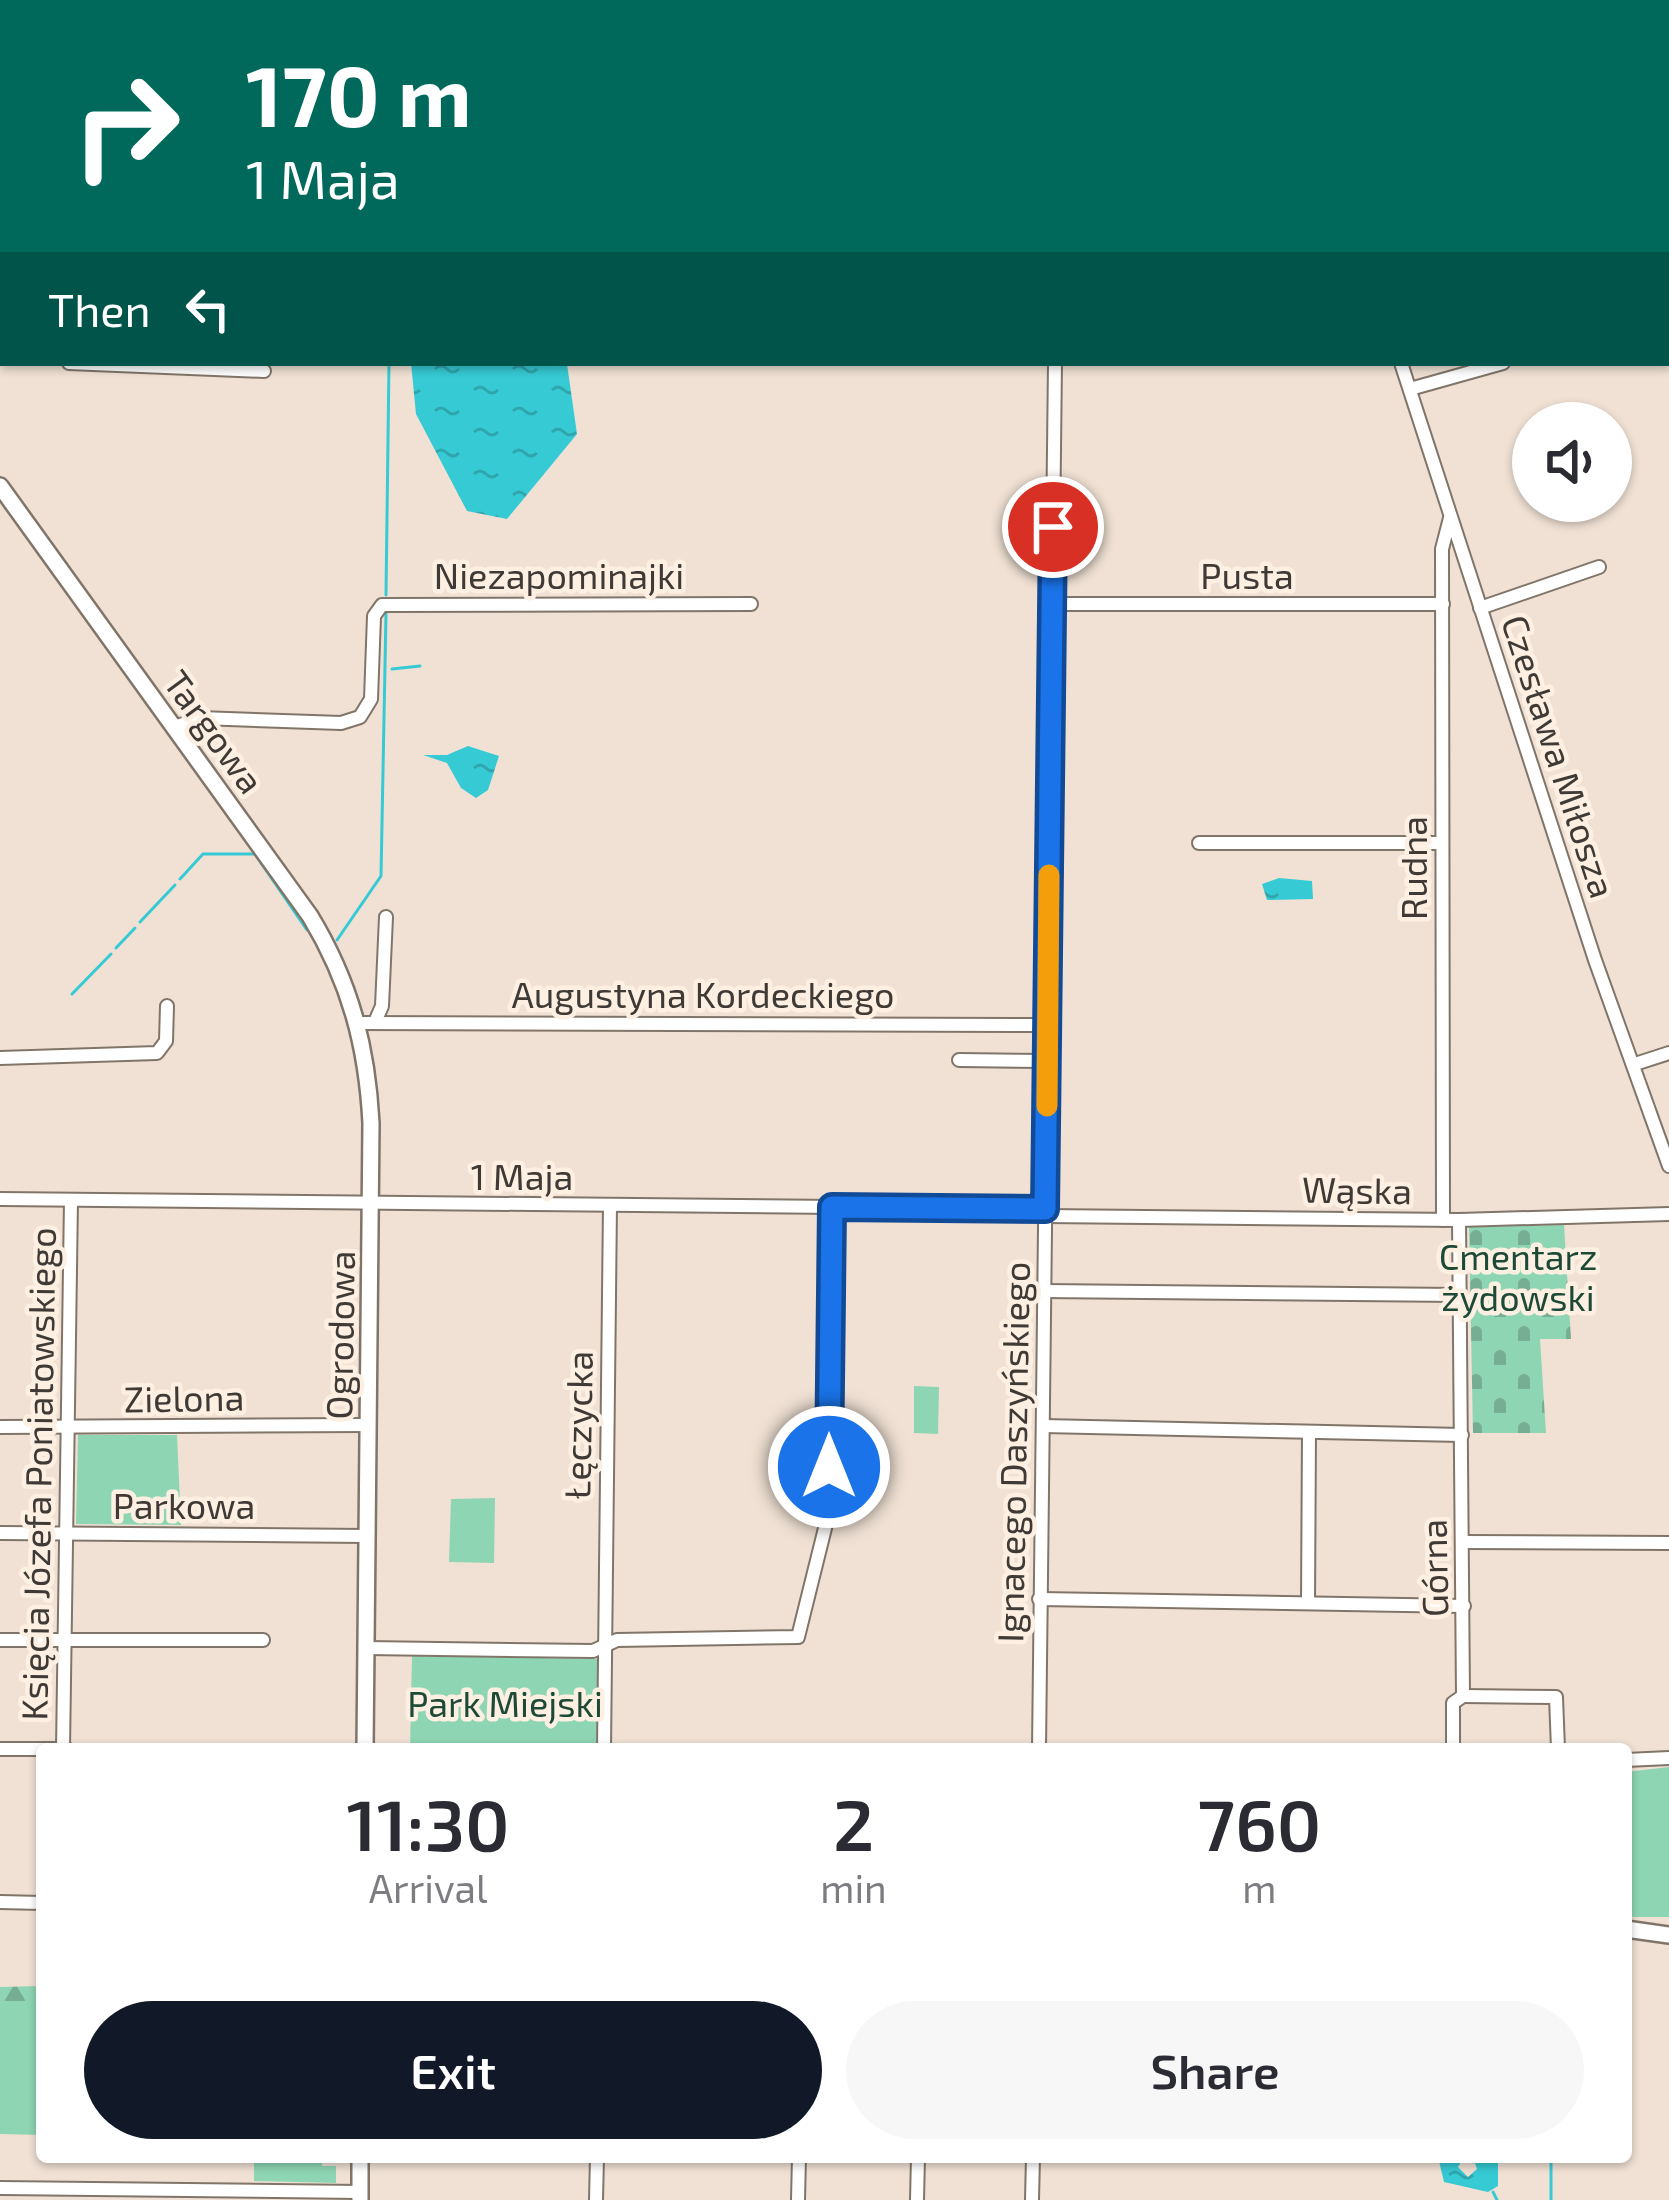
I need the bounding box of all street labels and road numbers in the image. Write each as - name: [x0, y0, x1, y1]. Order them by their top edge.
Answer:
- street label: Niezapominajki: [434, 553, 684, 596]
- street label: Pusta: [1200, 553, 1294, 596]
- street label: Czesława Miłosza: [1494, 609, 1626, 903]
- street label: Targowa: [156, 661, 274, 801]
- street label: Rudna: [1391, 816, 1434, 920]
- street label: Augustyna Kordeckiego: [511, 972, 895, 1015]
- street label: 1 Maja: [471, 1154, 573, 1197]
- street label: Wąska: [1302, 1167, 1412, 1211]
- street label: Księcia Józefa Poniatowskiego: [11, 1227, 63, 1721]
- street label: Ogrodowa: [316, 1250, 362, 1420]
- street label: Ignacego Daszyńskiego: [987, 1261, 1037, 1643]
- street label: Łęczycka: [554, 1350, 600, 1500]
- street label: Zielona: [123, 1374, 245, 1420]
- street label: Parkowa: [113, 1483, 255, 1526]
- street label: Górna: [1411, 1519, 1455, 1617]

